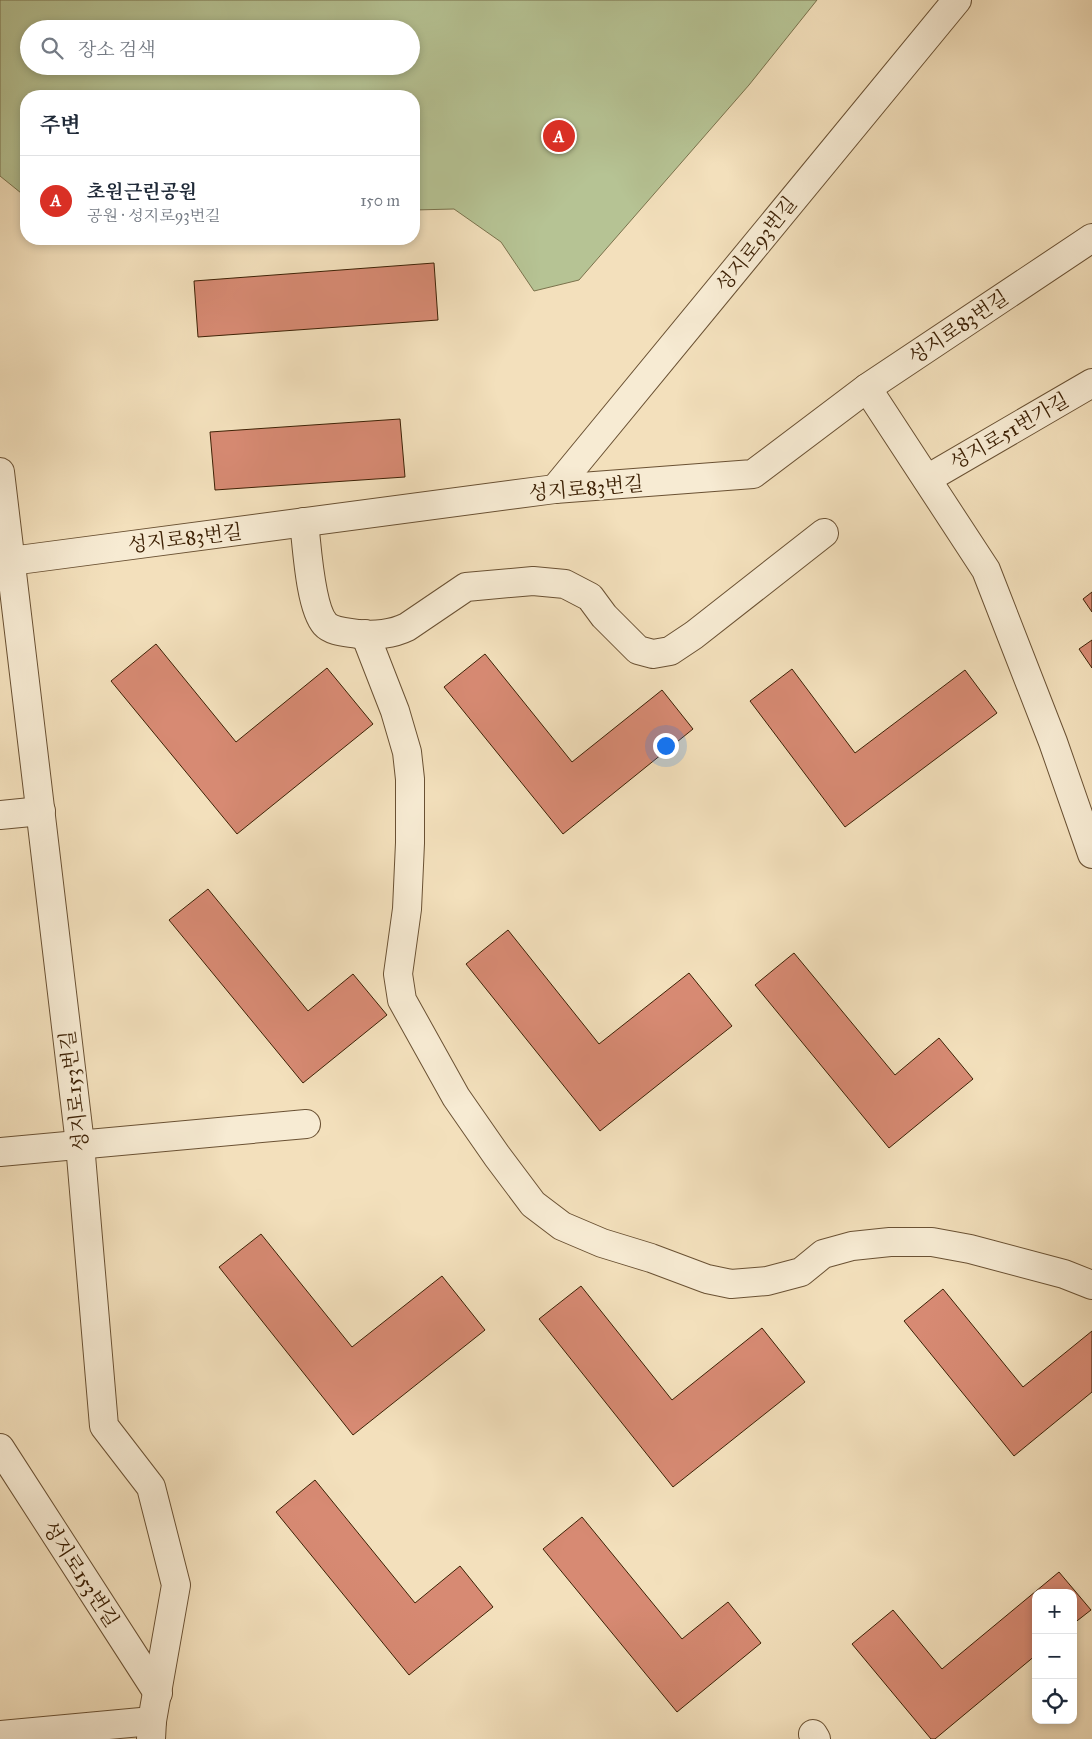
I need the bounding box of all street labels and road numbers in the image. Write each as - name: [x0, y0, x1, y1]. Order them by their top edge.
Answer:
- street label: 성지로93번길: [710, 192, 802, 296]
- street label: 성지로83번길: [904, 285, 1012, 369]
- street label: 성지로51번가길: [945, 387, 1073, 475]
- street label: 성지로83번길: [528, 471, 644, 505]
- street label: 성지로83번길: [126, 519, 244, 557]
- street label: 성지로153번길: [55, 1029, 93, 1153]
- street label: 성지로153번길: [38, 1516, 124, 1632]

